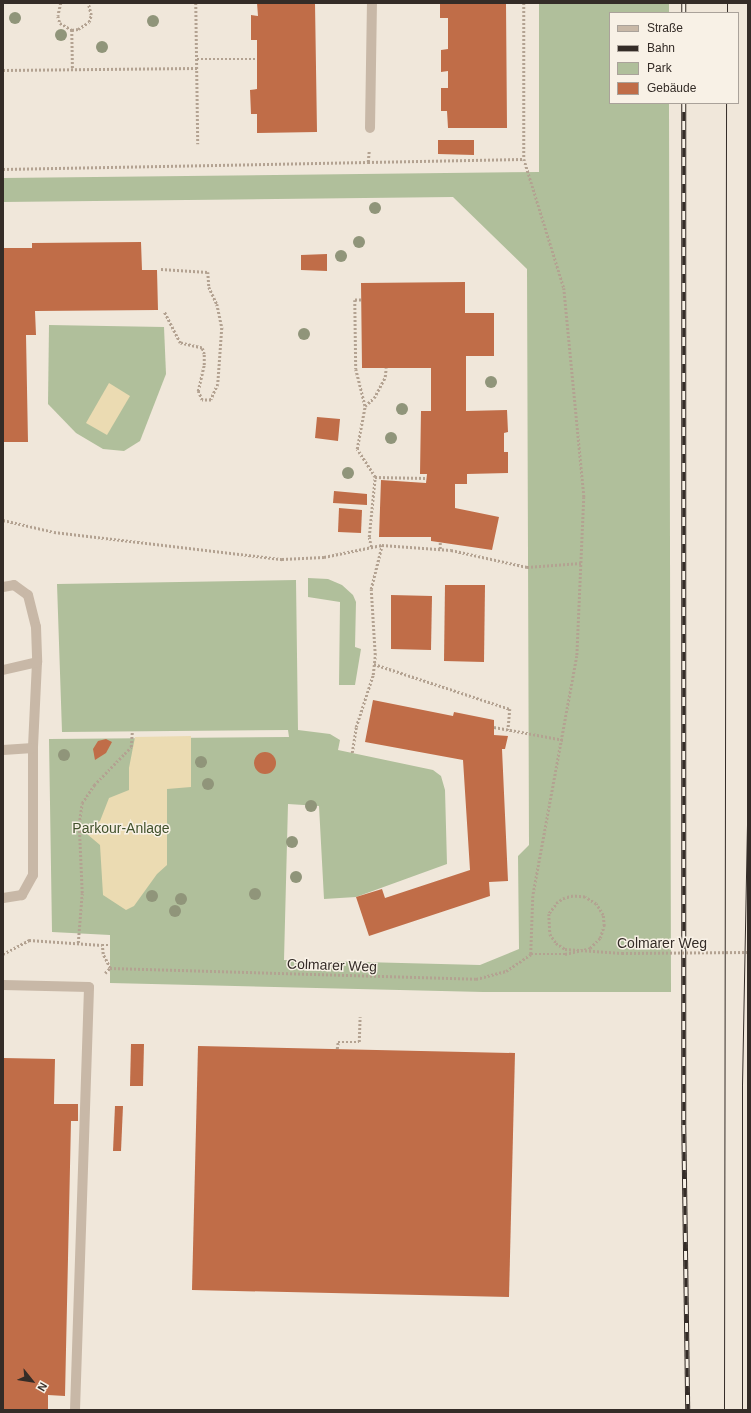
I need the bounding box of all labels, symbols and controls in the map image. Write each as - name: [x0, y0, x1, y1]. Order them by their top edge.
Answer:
- legend: [609, 12, 739, 104]
- text: Straße: [647, 21, 683, 35]
- text: Bahn: [647, 41, 675, 55]
- text: Park: [647, 61, 672, 75]
- text: Gebäude: [647, 81, 696, 95]
- park label: Parkour-Anlage: [72, 820, 170, 836]
- street label: Colmarer Weg: [617, 935, 707, 951]
- street label: Colmarer Weg: [287, 955, 377, 975]
- north arrow: [12, 1361, 52, 1401]
- text: N: [35, 1381, 50, 1393]

